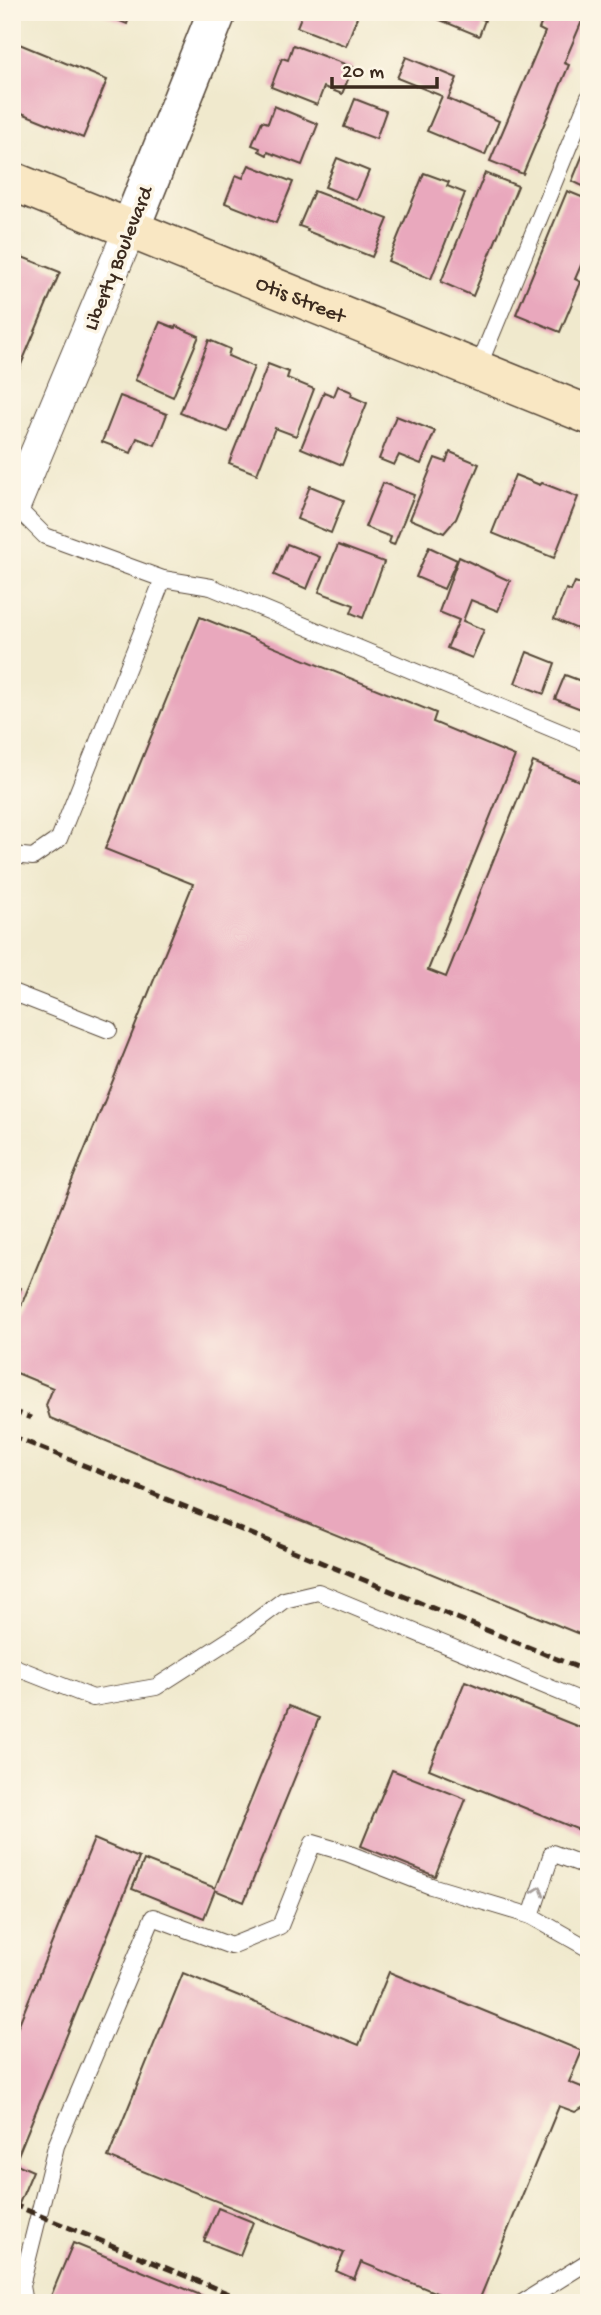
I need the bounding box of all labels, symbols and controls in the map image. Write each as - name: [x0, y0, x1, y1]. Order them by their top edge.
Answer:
- scale bar: [332, 46, 436, 90]
- text: 20 m: [342, 61, 384, 86]
- street label: Liberty Boulevard: [80, 182, 161, 335]
- street label: Otis Street: [251, 272, 351, 332]
- one-way arrow: [531, 1886, 545, 1898]

